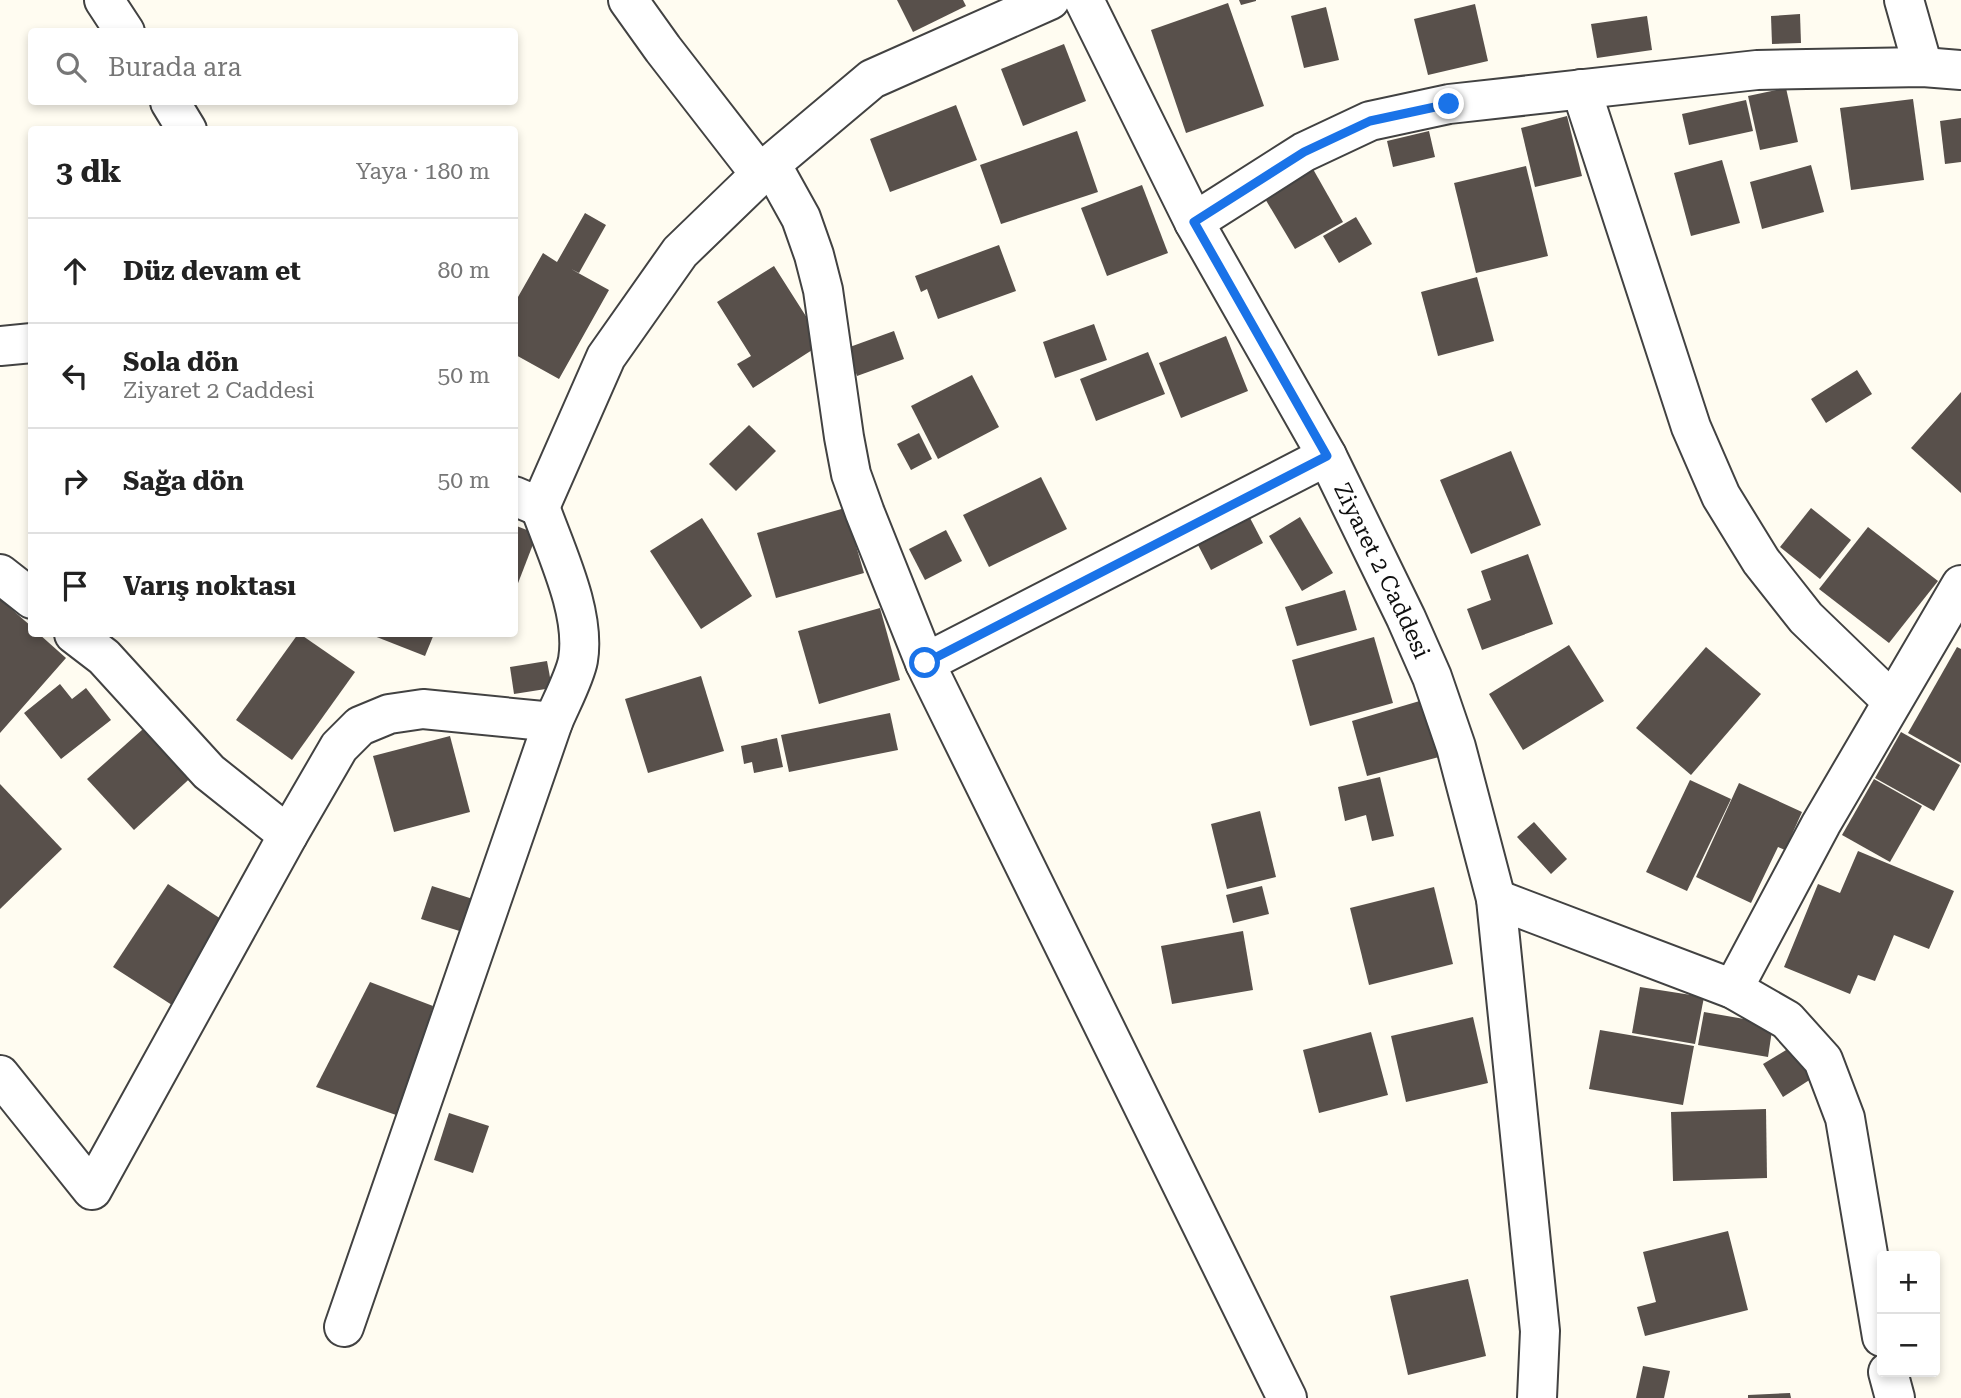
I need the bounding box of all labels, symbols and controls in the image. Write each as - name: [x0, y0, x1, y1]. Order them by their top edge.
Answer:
- search box: [28, 28, 518, 105]
- icon: search: [52, 48, 90, 86]
- text: Burada ara: [108, 52, 242, 82]
- route end: [1433, 88, 1464, 119]
- text: 3 dk: [56, 154, 121, 189]
- text: Yaya · 180 m: [356, 158, 490, 185]
- icon: ahead: [56, 252, 94, 290]
- text: Düz devam et: [123, 256, 301, 286]
- text: 80 m: [437, 257, 490, 284]
- text: Sola dön: [123, 347, 239, 377]
- icon: left: [56, 357, 94, 395]
- text: 50 m: [437, 362, 490, 389]
- text: Ziyaret 2 Caddesi: [123, 377, 314, 404]
- icon: right: [56, 462, 94, 500]
- text: Sağa dön: [123, 466, 244, 496]
- text: 50 m: [437, 467, 490, 494]
- street label: Ziyaret 2 Caddesi: [1328, 478, 1435, 663]
- icon: arrive: [56, 567, 94, 605]
- text: Varış noktası: [123, 571, 296, 601]
- route start: [909, 647, 940, 678]
- map controls: [1877, 1251, 1940, 1377]
- button: +: [1877, 1251, 1940, 1314]
- button: −: [1877, 1314, 1940, 1377]

